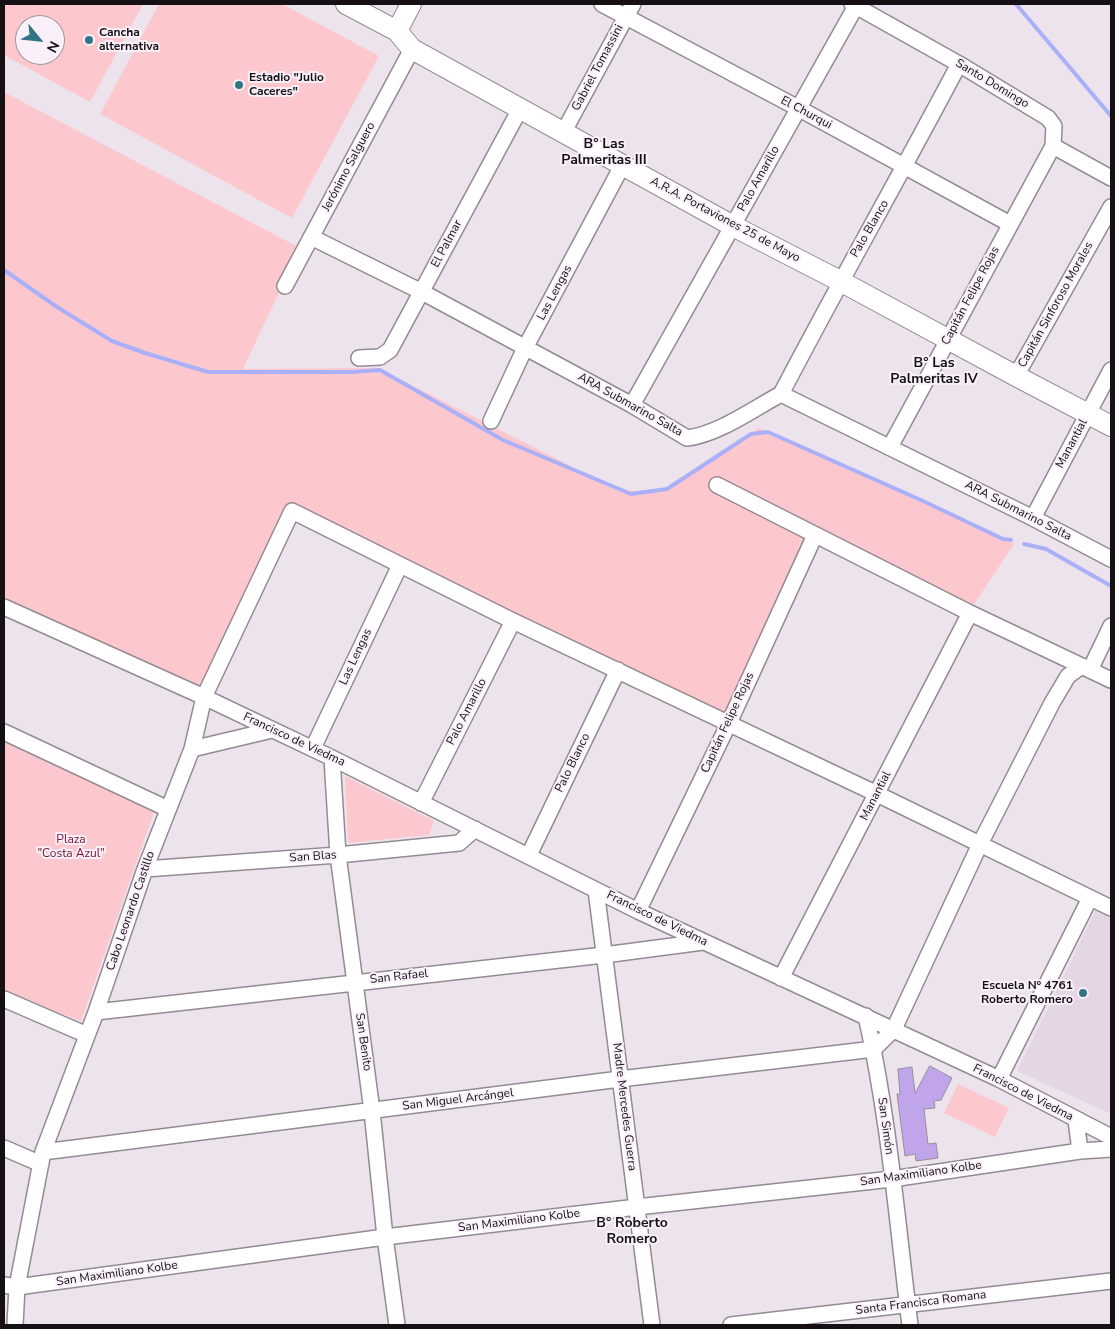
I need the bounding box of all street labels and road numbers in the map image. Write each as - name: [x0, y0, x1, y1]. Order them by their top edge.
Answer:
- street label: Gabriel Tomassini: [569, 22, 627, 114]
- street label: Santo Domingo: [952, 56, 1032, 112]
- street label: El Churqui: [778, 94, 834, 132]
- street label: Jerónimo Salguero: [319, 120, 379, 214]
- street label: Palo Amarillo: [735, 144, 783, 214]
- street label: A.R.A. Portaviones 25 de Mayo: [648, 174, 802, 266]
- street label: Palo Blanco: [848, 198, 892, 260]
- street label: El Palmar: [428, 218, 466, 270]
- street label: Capitán Sinforoso Morales: [1015, 240, 1097, 370]
- street label: Capitán Felipe Rojas: [939, 244, 1003, 348]
- street label: Las Lengas: [534, 263, 576, 323]
- street label: ARA Submarino Salta: [575, 370, 685, 440]
- street label: Manantial: [1053, 417, 1091, 471]
- street label: ARA Submarino Salta: [962, 478, 1074, 544]
- street label: Las Lengas: [337, 627, 375, 687]
- street label: Capitán Felipe Rojas: [698, 670, 758, 776]
- street label: Palo Amarillo: [444, 676, 490, 748]
- street label: Francisco de Viedma: [241, 710, 347, 770]
- street label: Palo Blanco: [553, 731, 593, 795]
- street label: Manantial: [857, 769, 895, 823]
- street label: San Blas: [289, 848, 337, 866]
- street label: Cabo Leonardo Castillo: [104, 849, 158, 973]
- street label: Francisco de Viedma: [604, 888, 710, 950]
- street label: San Rafael: [369, 967, 429, 987]
- street label: San Benito: [352, 1012, 374, 1072]
- street label: Madre Mercedes Guerra: [609, 1042, 639, 1172]
- street label: Francisco de Viedma: [970, 1061, 1076, 1125]
- street label: San Miguel Arcángel: [401, 1086, 515, 1114]
- street label: San Simón: [874, 1096, 896, 1156]
- street label: San Maximiliano Kolbe: [859, 1158, 983, 1190]
- street label: San Maximiliano Kolbe: [457, 1206, 581, 1236]
- street label: San Maximiliano Kolbe: [55, 1258, 179, 1290]
- street label: Santa Francisca Romana: [855, 1288, 987, 1318]

